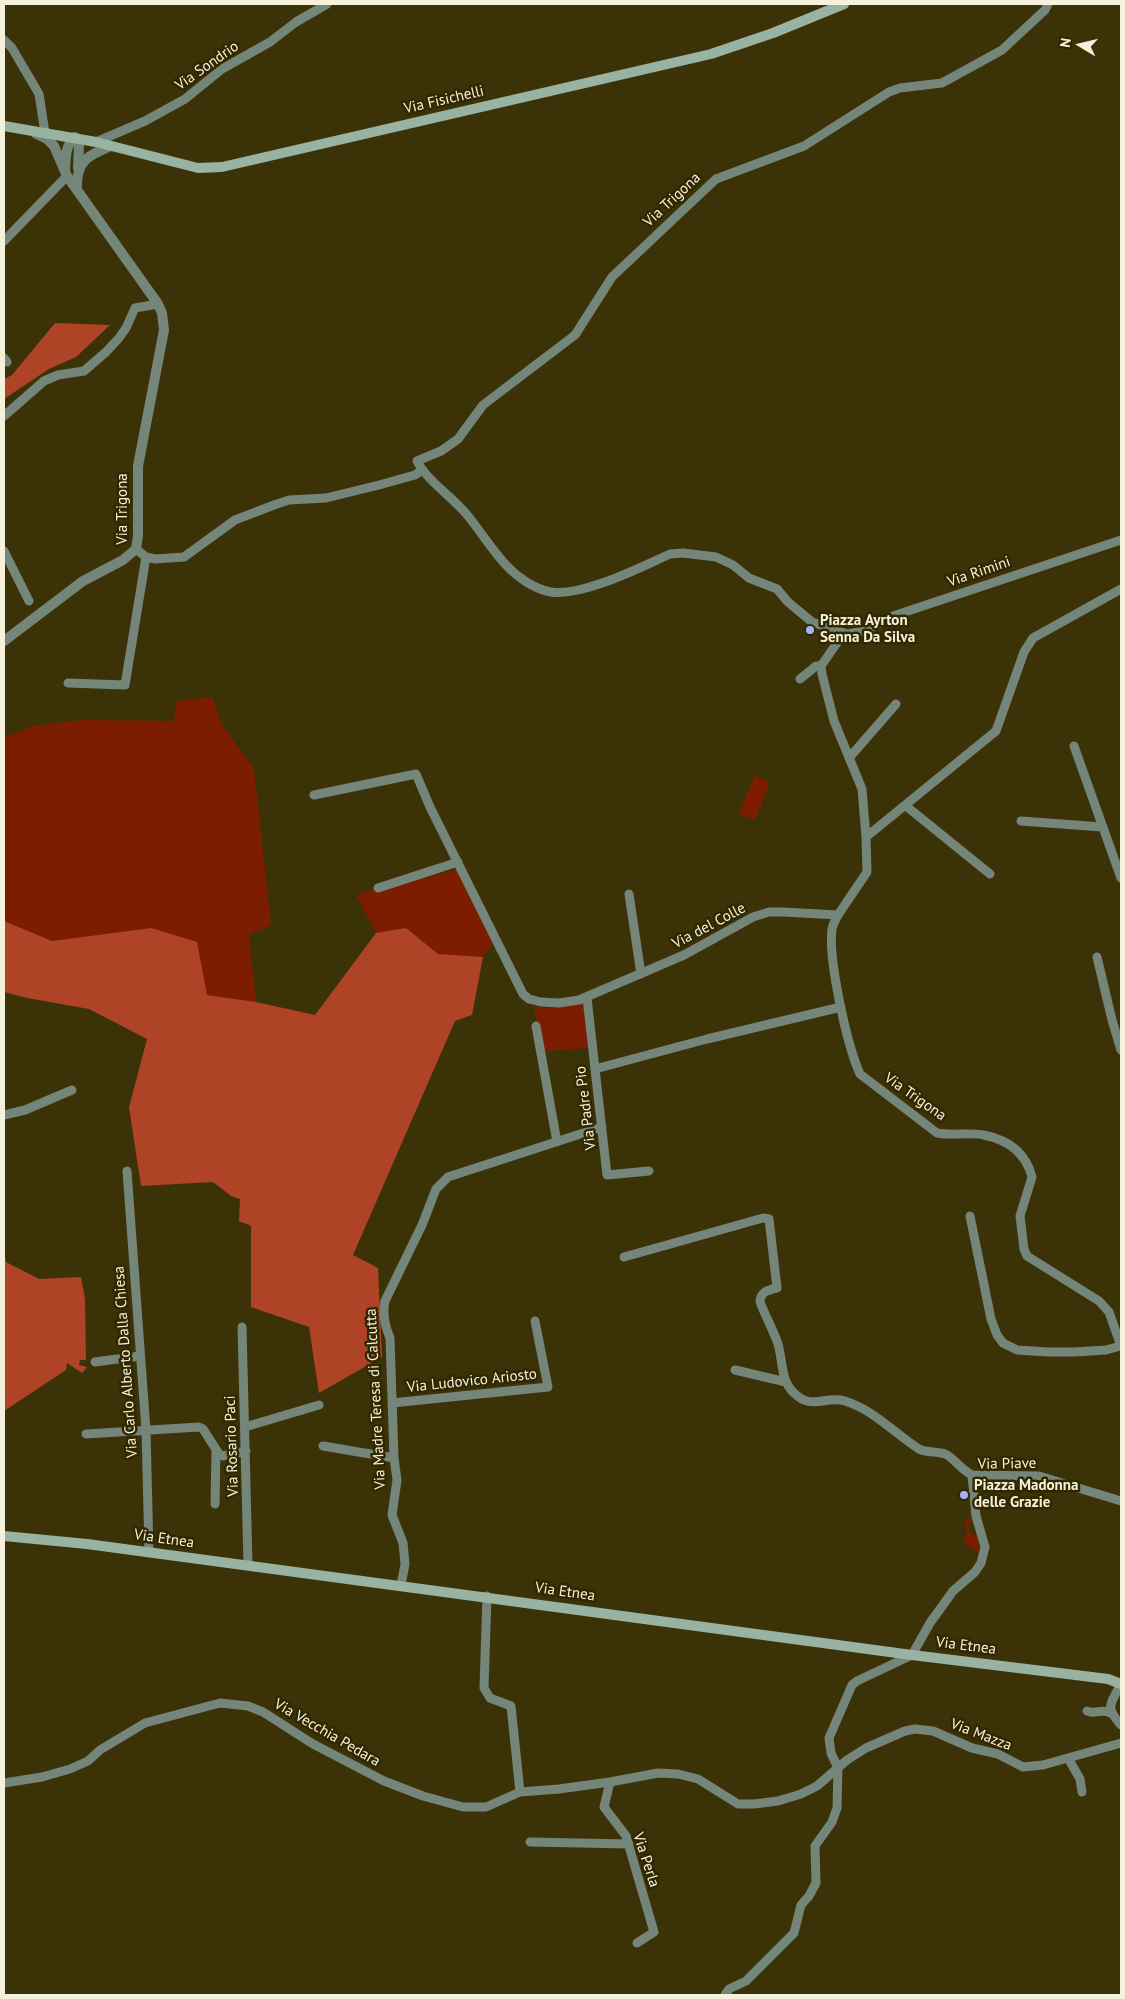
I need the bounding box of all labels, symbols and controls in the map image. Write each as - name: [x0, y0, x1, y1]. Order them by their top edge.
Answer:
- north arrow: [1055, 20, 1105, 70]
- text: N: [1056, 37, 1075, 49]
- street label: Via Sondrio: [172, 38, 242, 94]
- street label: Via Fisichelli: [402, 82, 486, 118]
- street label: Via Trigona: [640, 169, 704, 231]
- street label: Via Trigona: [114, 473, 132, 545]
- street label: Via Rimini: [945, 553, 1013, 591]
- place label: Piazza Ayrton Senna Da Silva: [820, 612, 915, 647]
- marker: Piazza Ayrton Senna Da Silva: [804, 624, 816, 636]
- street label: Via del Colle: [669, 899, 749, 953]
- street label: Via Padre Pio: [572, 1065, 600, 1151]
- street label: Via Trigona: [881, 1069, 949, 1125]
- street label: Via Carlo Alberto Dalla Chiesa: [110, 1265, 142, 1459]
- street label: Via Madre Teresa di Calcutta: [362, 1308, 390, 1490]
- street label: Via Ludovico Ariosto: [406, 1365, 538, 1397]
- street label: Via Rosario Paci: [221, 1395, 243, 1497]
- street label: Via Piave: [978, 1454, 1036, 1474]
- place label: Piazza Madonna delle Grazie: [974, 1477, 1078, 1512]
- marker: Piazza Madonna delle Grazie: [958, 1489, 970, 1501]
- street label: Via Etnea: [133, 1526, 195, 1552]
- street label: Via Etnea: [534, 1579, 596, 1605]
- street label: Via Etnea: [935, 1633, 997, 1659]
- street label: Via Vecchia Pedara: [271, 1695, 383, 1771]
- street label: Via Mazza: [948, 1715, 1014, 1755]
- street label: Via Perla: [629, 1830, 663, 1890]

